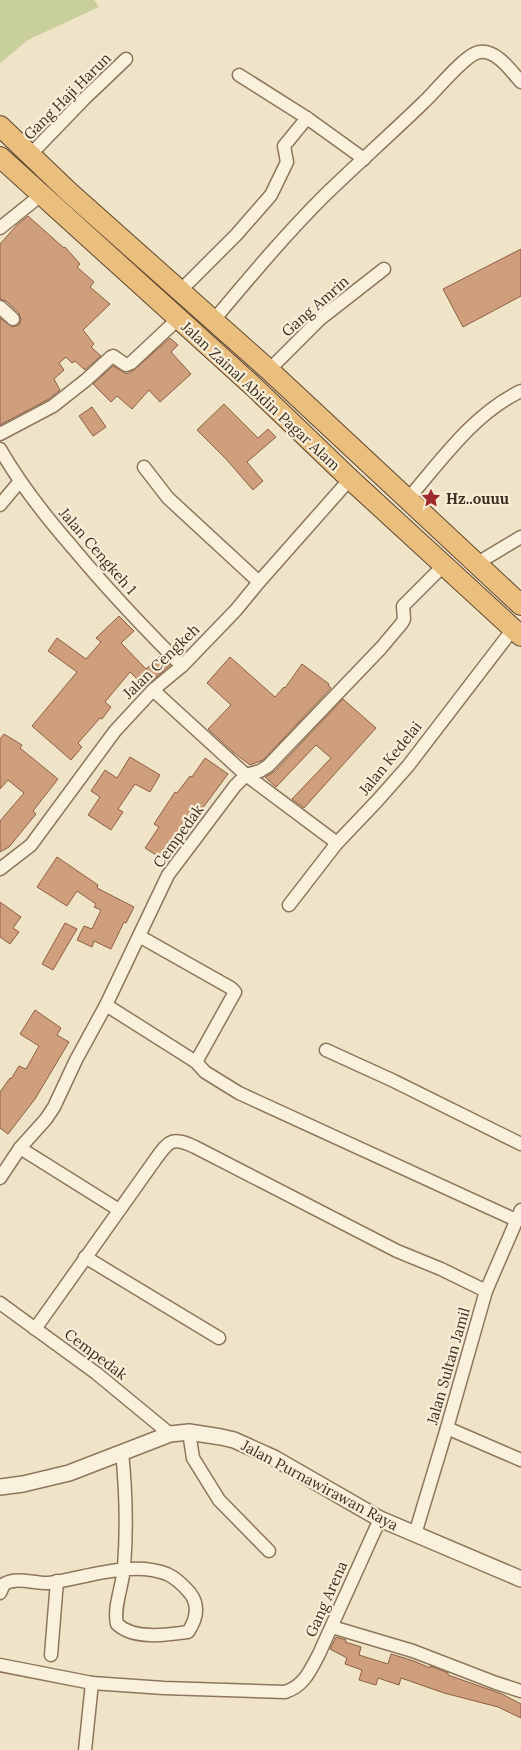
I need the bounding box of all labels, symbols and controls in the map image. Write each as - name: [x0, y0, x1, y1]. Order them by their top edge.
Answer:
- street label: Gang Haji Harun: [19, 48, 115, 144]
- street label: Gang Amrin: [277, 272, 353, 340]
- street label: Jalan Zainal Abidin Pagar Alam: [177, 317, 344, 475]
- place icon: Hz..ouuu: [420, 487, 442, 509]
- place label: Hz..ouuu: [446, 489, 509, 508]
- street label: Jalan Cengkeh 1: [54, 503, 141, 598]
- street label: Jalan Cengkeh: [118, 620, 203, 703]
- street label: Jalan Kedelai: [354, 717, 425, 799]
- street label: Cempedak: [149, 801, 207, 871]
- street label: Jalan Sultan Jamil: [422, 1305, 474, 1428]
- street label: Cempedak: [61, 1324, 131, 1384]
- street label: Jalan Purnawirawan Raya: [238, 1435, 402, 1534]
- street label: Gang Arena: [301, 1558, 351, 1640]

